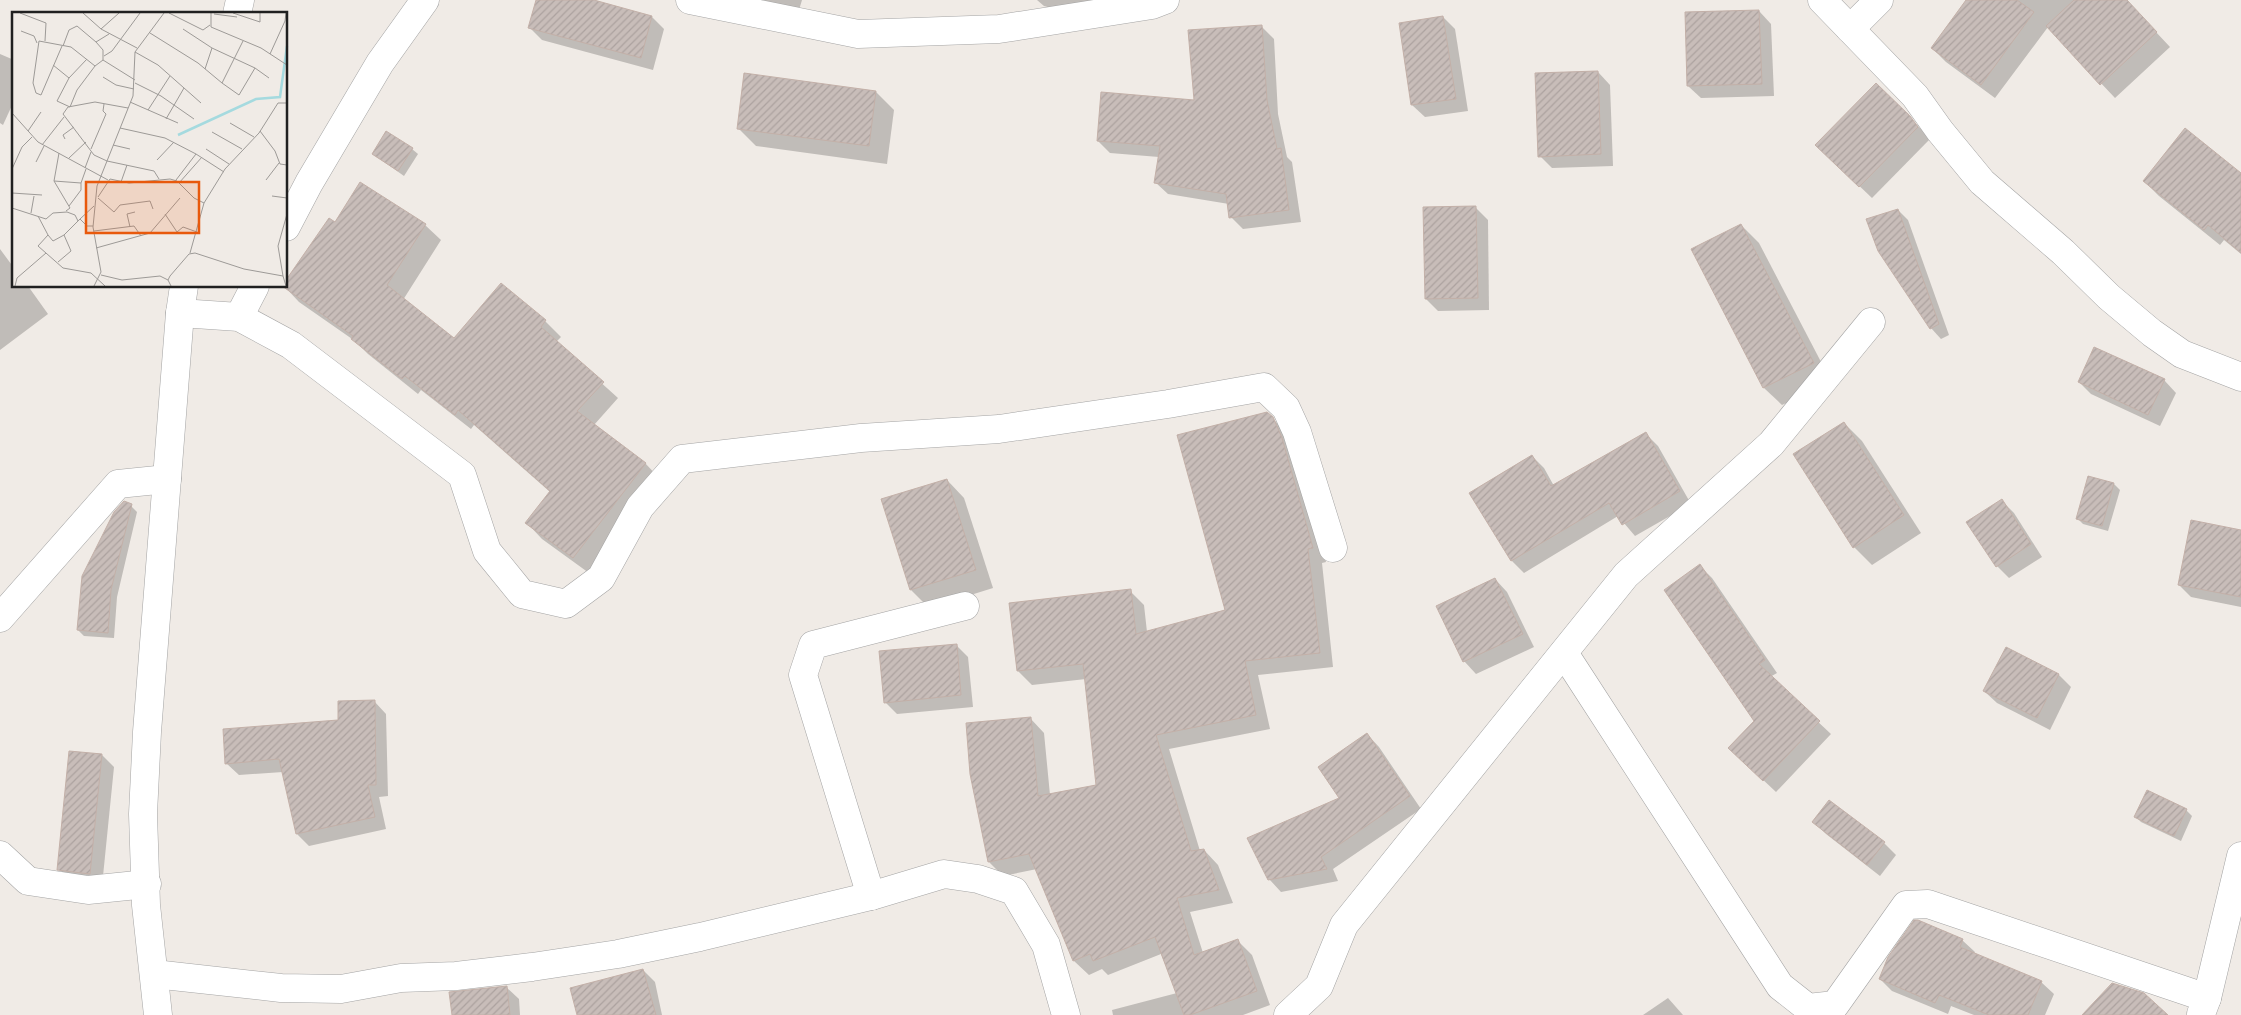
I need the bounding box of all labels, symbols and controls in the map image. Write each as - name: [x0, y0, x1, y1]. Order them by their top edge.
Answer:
- inset map: [12, 12, 288, 288]

